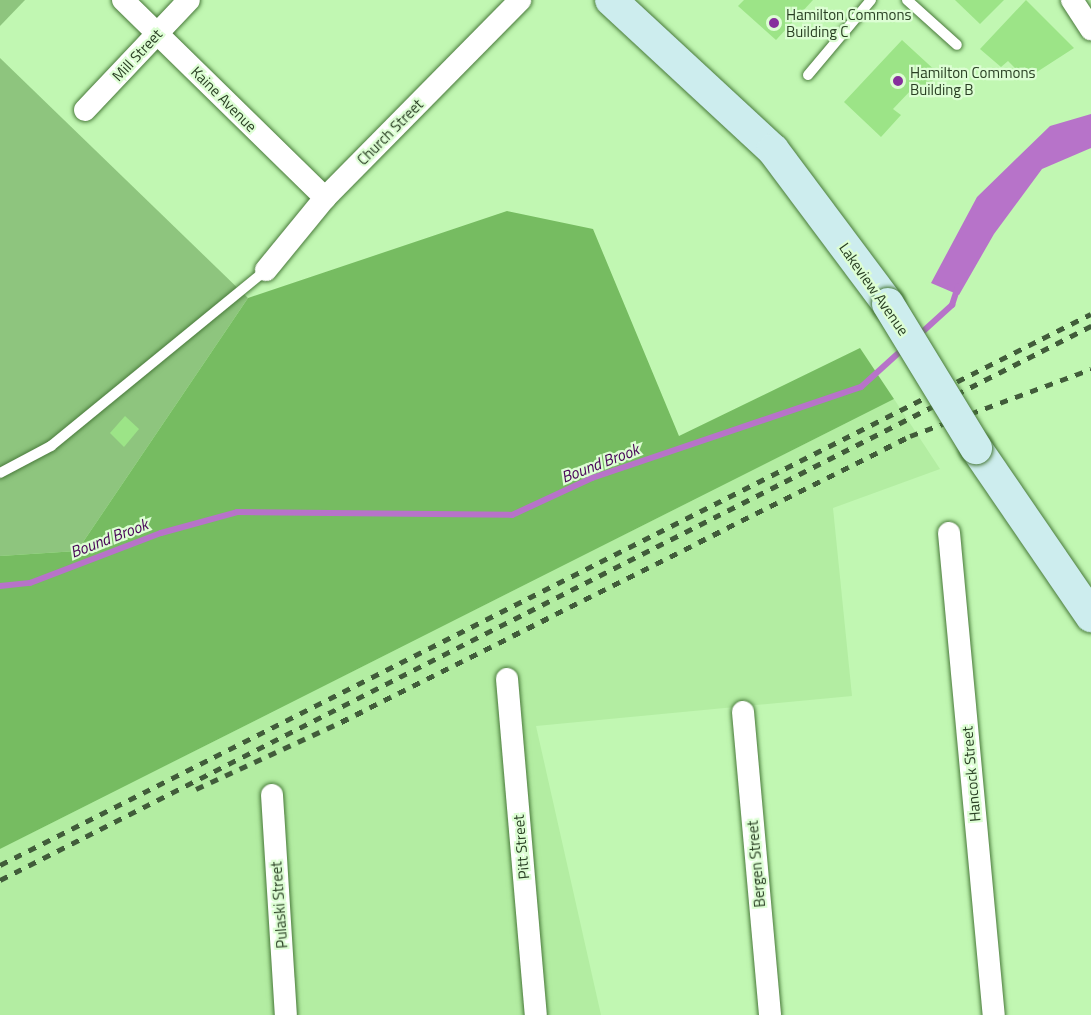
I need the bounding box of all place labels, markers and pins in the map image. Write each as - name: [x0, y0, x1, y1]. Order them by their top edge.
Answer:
- place label: Hamilton Commons Building C: [786, 5, 911, 40]
- marker: Hamilton Commons Building C: [767, 16, 781, 30]
- place label: Hamilton Commons Building B: [910, 63, 1035, 98]
- marker: Hamilton Commons Building B: [891, 74, 905, 88]

